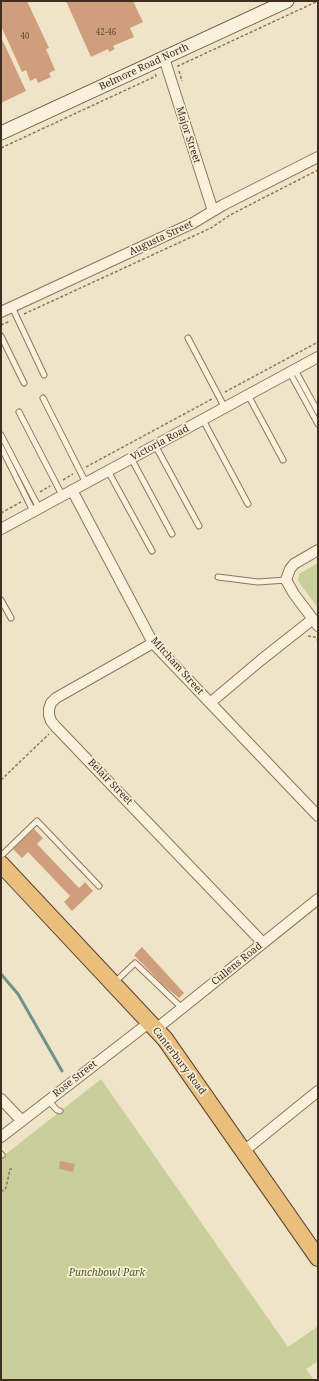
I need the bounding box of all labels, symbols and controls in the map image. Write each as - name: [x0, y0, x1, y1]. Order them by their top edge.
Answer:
- house number: 42-46: [96, 28, 116, 38]
- house number: 40: [21, 32, 29, 42]
- street label: Belmore Road North: [97, 41, 191, 93]
- street label: Major Street: [173, 105, 203, 165]
- street label: Augusta Street: [127, 218, 195, 258]
- street label: Victoria Road: [129, 423, 191, 463]
- street label: Mitcham Street: [148, 635, 206, 697]
- street label: Belair Street: [85, 757, 135, 807]
- street label: Cullens Road: [209, 940, 265, 988]
- street label: Canterbury Road: [150, 1025, 208, 1097]
- street label: Rose Street: [51, 1058, 99, 1100]
- park label: Punchbowl Park: [69, 1267, 145, 1279]

